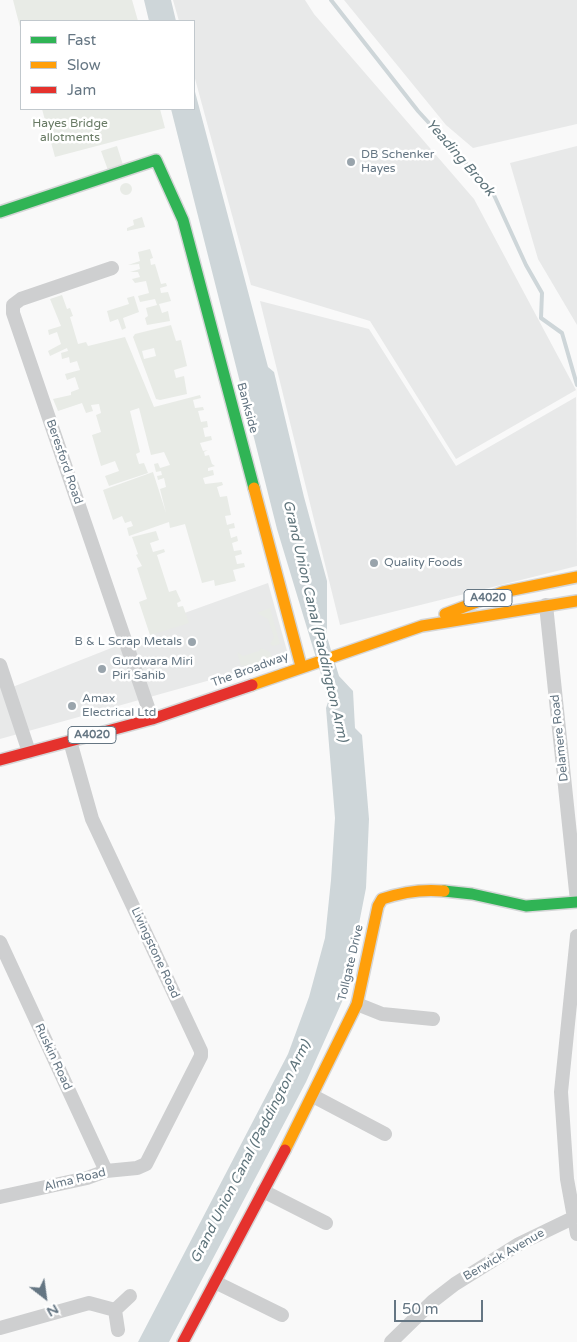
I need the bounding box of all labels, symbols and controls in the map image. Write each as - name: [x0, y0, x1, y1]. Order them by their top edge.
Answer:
- legend: [20, 20, 195, 110]
- text: Fast: [67, 31, 96, 49]
- text: Slow: [67, 56, 101, 74]
- text: Jam: [67, 81, 96, 99]
- water label: Yeading Brook: [422, 116, 498, 200]
- park label: Hayes Bridge allotments: [32, 117, 108, 145]
- place label: DB Schenker Hayes: [361, 148, 434, 176]
- marker: DB Schenker Hayes: [345, 156, 357, 168]
- street label: Bankside: [233, 381, 261, 435]
- street label: Beresford Road: [43, 418, 85, 506]
- water label: Grand Union Canal (Paddington Arm): [279, 498, 351, 744]
- place label: Quality Foods: [384, 556, 463, 570]
- marker: Quality Foods: [368, 557, 380, 569]
- road number: A4020: [464, 590, 512, 606]
- place label: B & L Scrap Metals: [75, 635, 182, 649]
- marker: B & L Scrap Metals: [186, 636, 198, 648]
- street label: The Broadway: [209, 649, 291, 691]
- place label: Gurdwara Miri Piri Sahib: [112, 655, 193, 683]
- marker: Gurdwara Miri Piri Sahib: [96, 663, 108, 675]
- place label: Amax Electrical Ltd: [82, 692, 156, 720]
- street label: Delamere Road: [548, 694, 572, 782]
- marker: Amax Electrical Ltd: [66, 700, 78, 712]
- road number: A4020: [68, 726, 116, 744]
- street label: Livingstone Road: [128, 905, 182, 1001]
- street label: Tollgate Drive: [335, 923, 367, 1003]
- street label: Ruskin Road: [31, 1021, 75, 1093]
- water label: Grand Union Canal (Paddington Arm): [187, 1038, 315, 1266]
- street label: Alma Road: [43, 1165, 107, 1195]
- street label: Berwick Avenue: [461, 1226, 547, 1284]
- north arrow: [20, 1272, 70, 1322]
- scale bar: [397, 1290, 486, 1322]
- text: N: [44, 1300, 62, 1321]
- text: 50 m: [402, 1300, 439, 1318]

